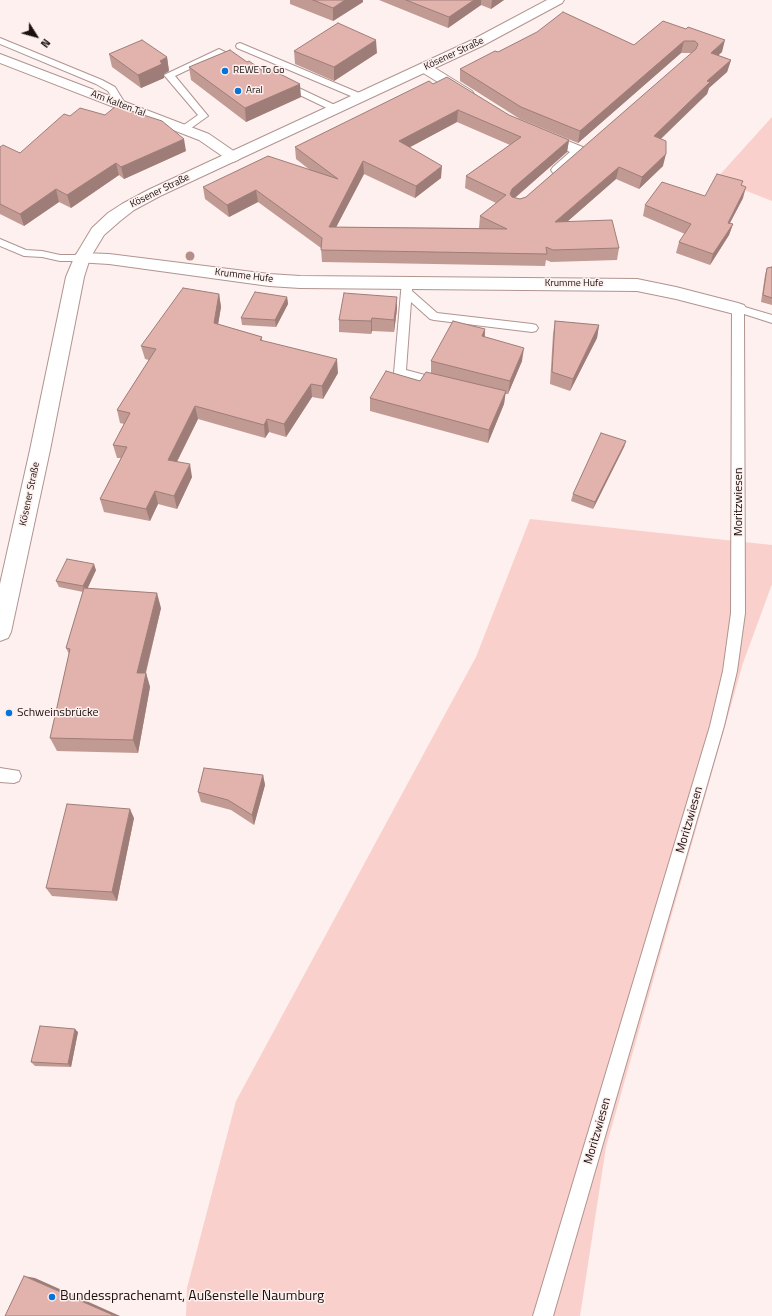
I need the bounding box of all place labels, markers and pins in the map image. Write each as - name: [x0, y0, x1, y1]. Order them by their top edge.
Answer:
- place label: REWE To Go: [233, 65, 285, 77]
- marker: REWE To Go: [220, 66, 230, 76]
- place label: Aral: [246, 85, 263, 97]
- marker: Aral: [233, 86, 243, 96]
- place label: Schweinsbrücke: [17, 706, 99, 720]
- marker: Schweinsbrücke: [4, 708, 14, 718]
- place label: Bundessprachenamt, Außenstelle Naumburg: [60, 1289, 324, 1305]
- marker: Bundessprachenamt, Außenstelle Naumburg: [47, 1292, 57, 1302]

